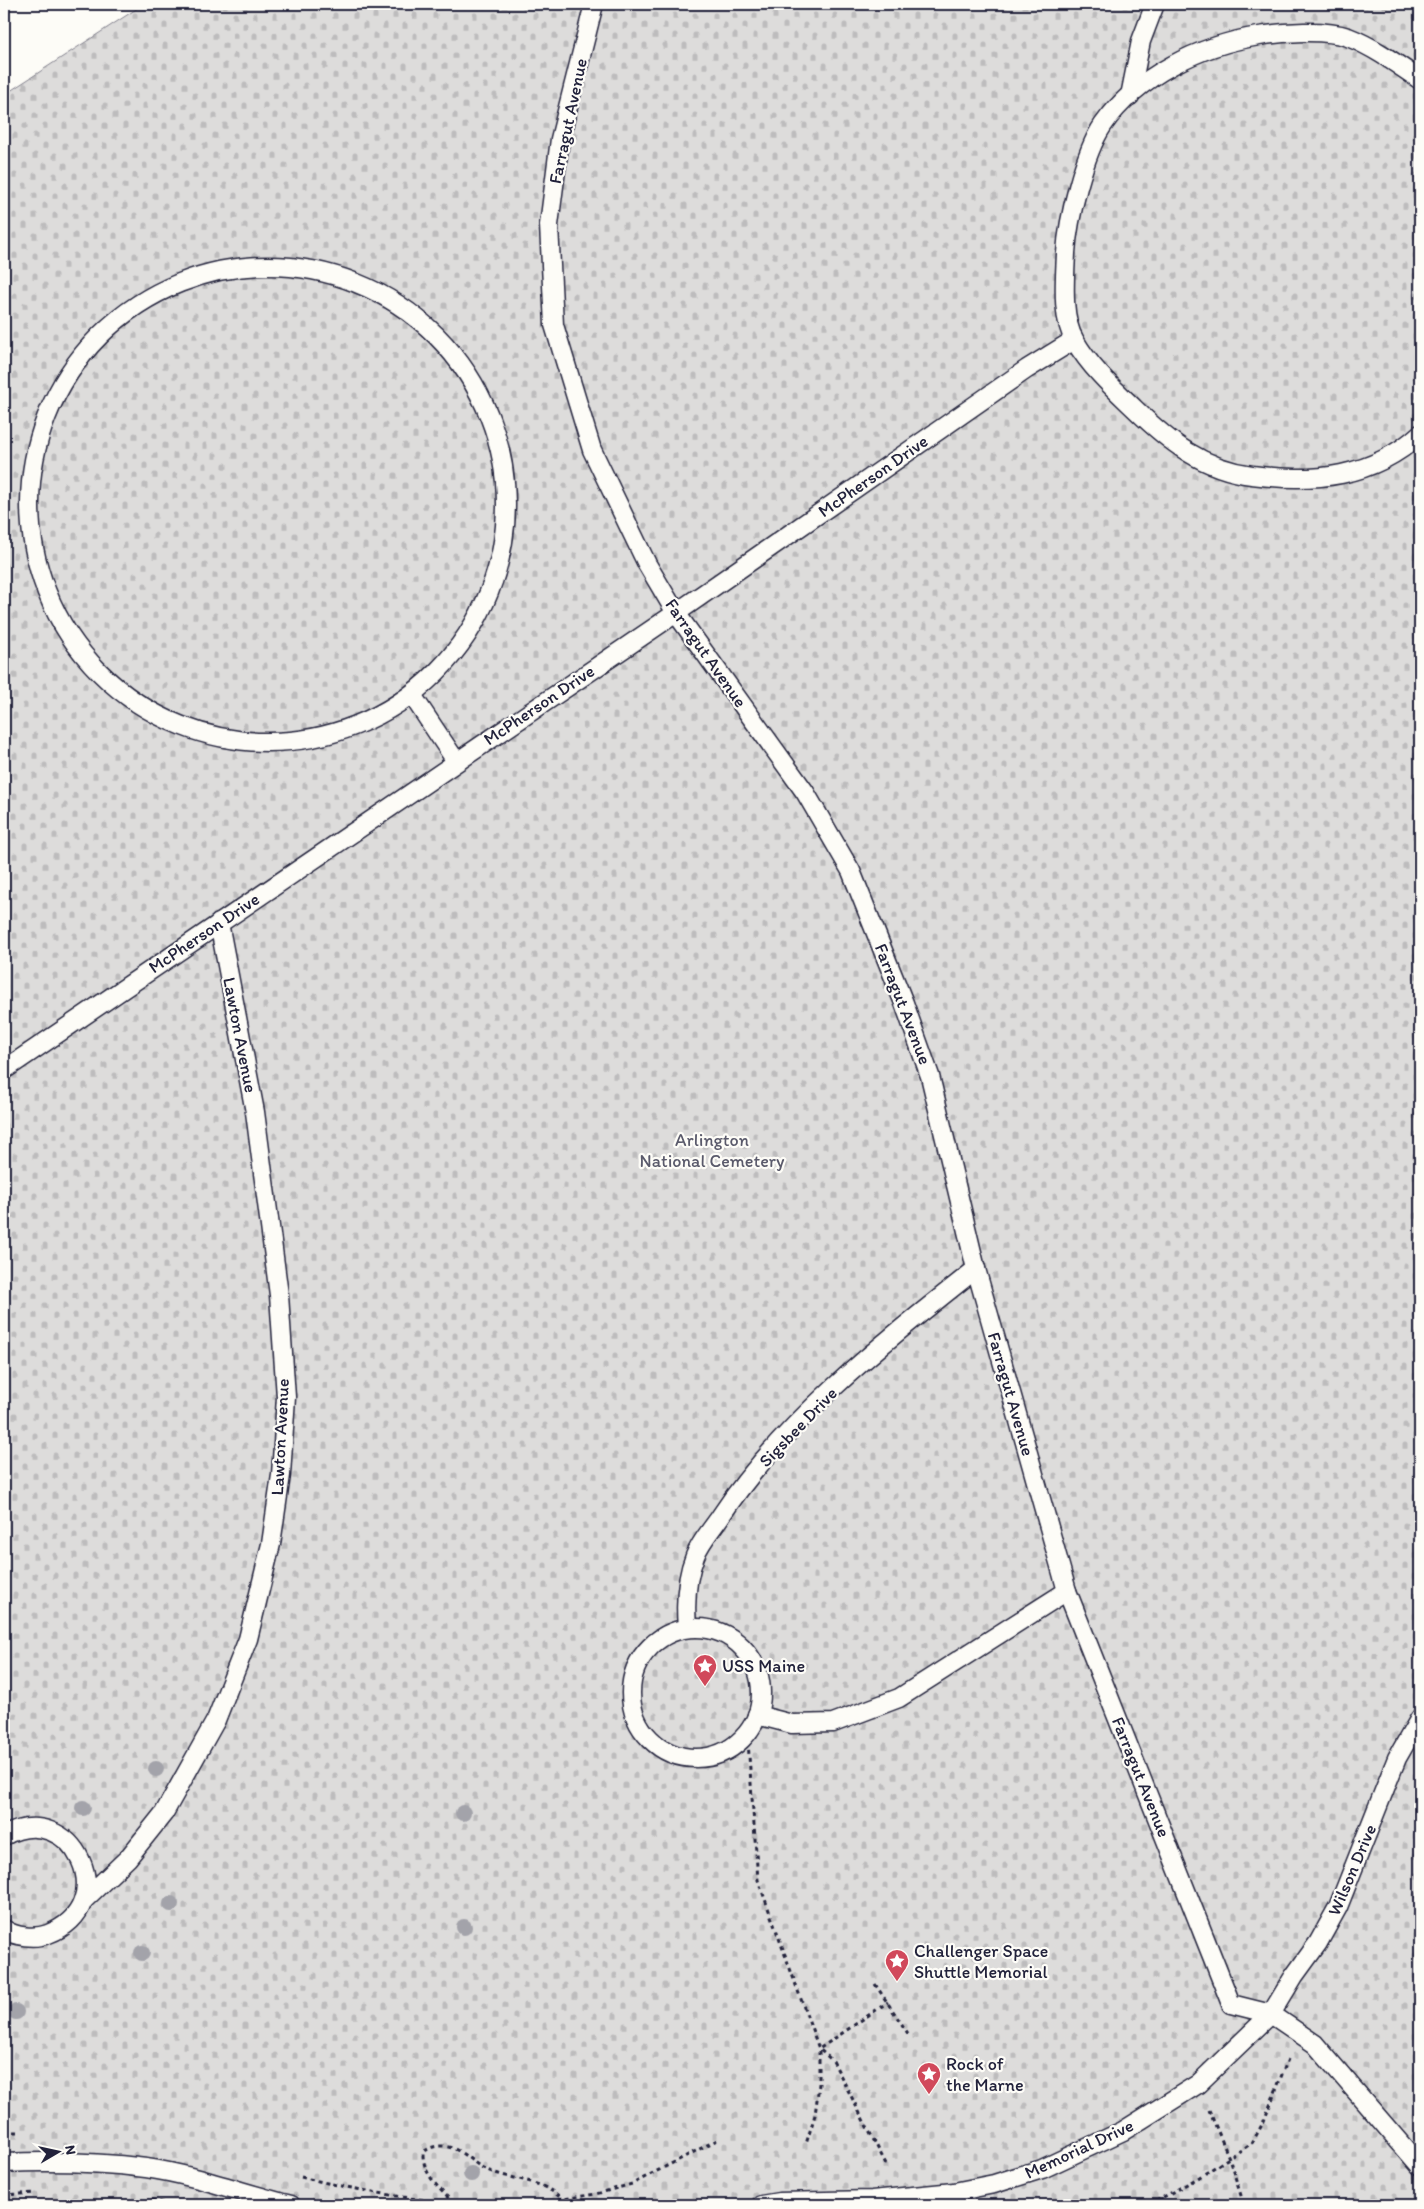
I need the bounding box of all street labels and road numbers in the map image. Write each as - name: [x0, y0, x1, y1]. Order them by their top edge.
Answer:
- street label: Farragut Avenue: [544, 56, 592, 186]
- street label: McPherson Drive: [814, 430, 932, 522]
- street label: Farragut Avenue: [660, 594, 752, 712]
- street label: McPherson Drive: [479, 660, 599, 750]
- street label: McPherson Drive: [144, 888, 264, 978]
- street label: Farragut Avenue: [870, 940, 936, 1068]
- street label: Lawton Avenue: [218, 975, 262, 1095]
- street label: Farragut Avenue: [983, 1329, 1039, 1459]
- street label: Lawton Avenue: [266, 1378, 294, 1496]
- street label: Sigsbee Drive: [754, 1382, 842, 1472]
- street label: Farragut Avenue: [1107, 1714, 1175, 1840]
- street label: Wilson Drive: [1323, 1821, 1381, 1919]
- street label: Memorial Drive: [1021, 2114, 1137, 2184]

